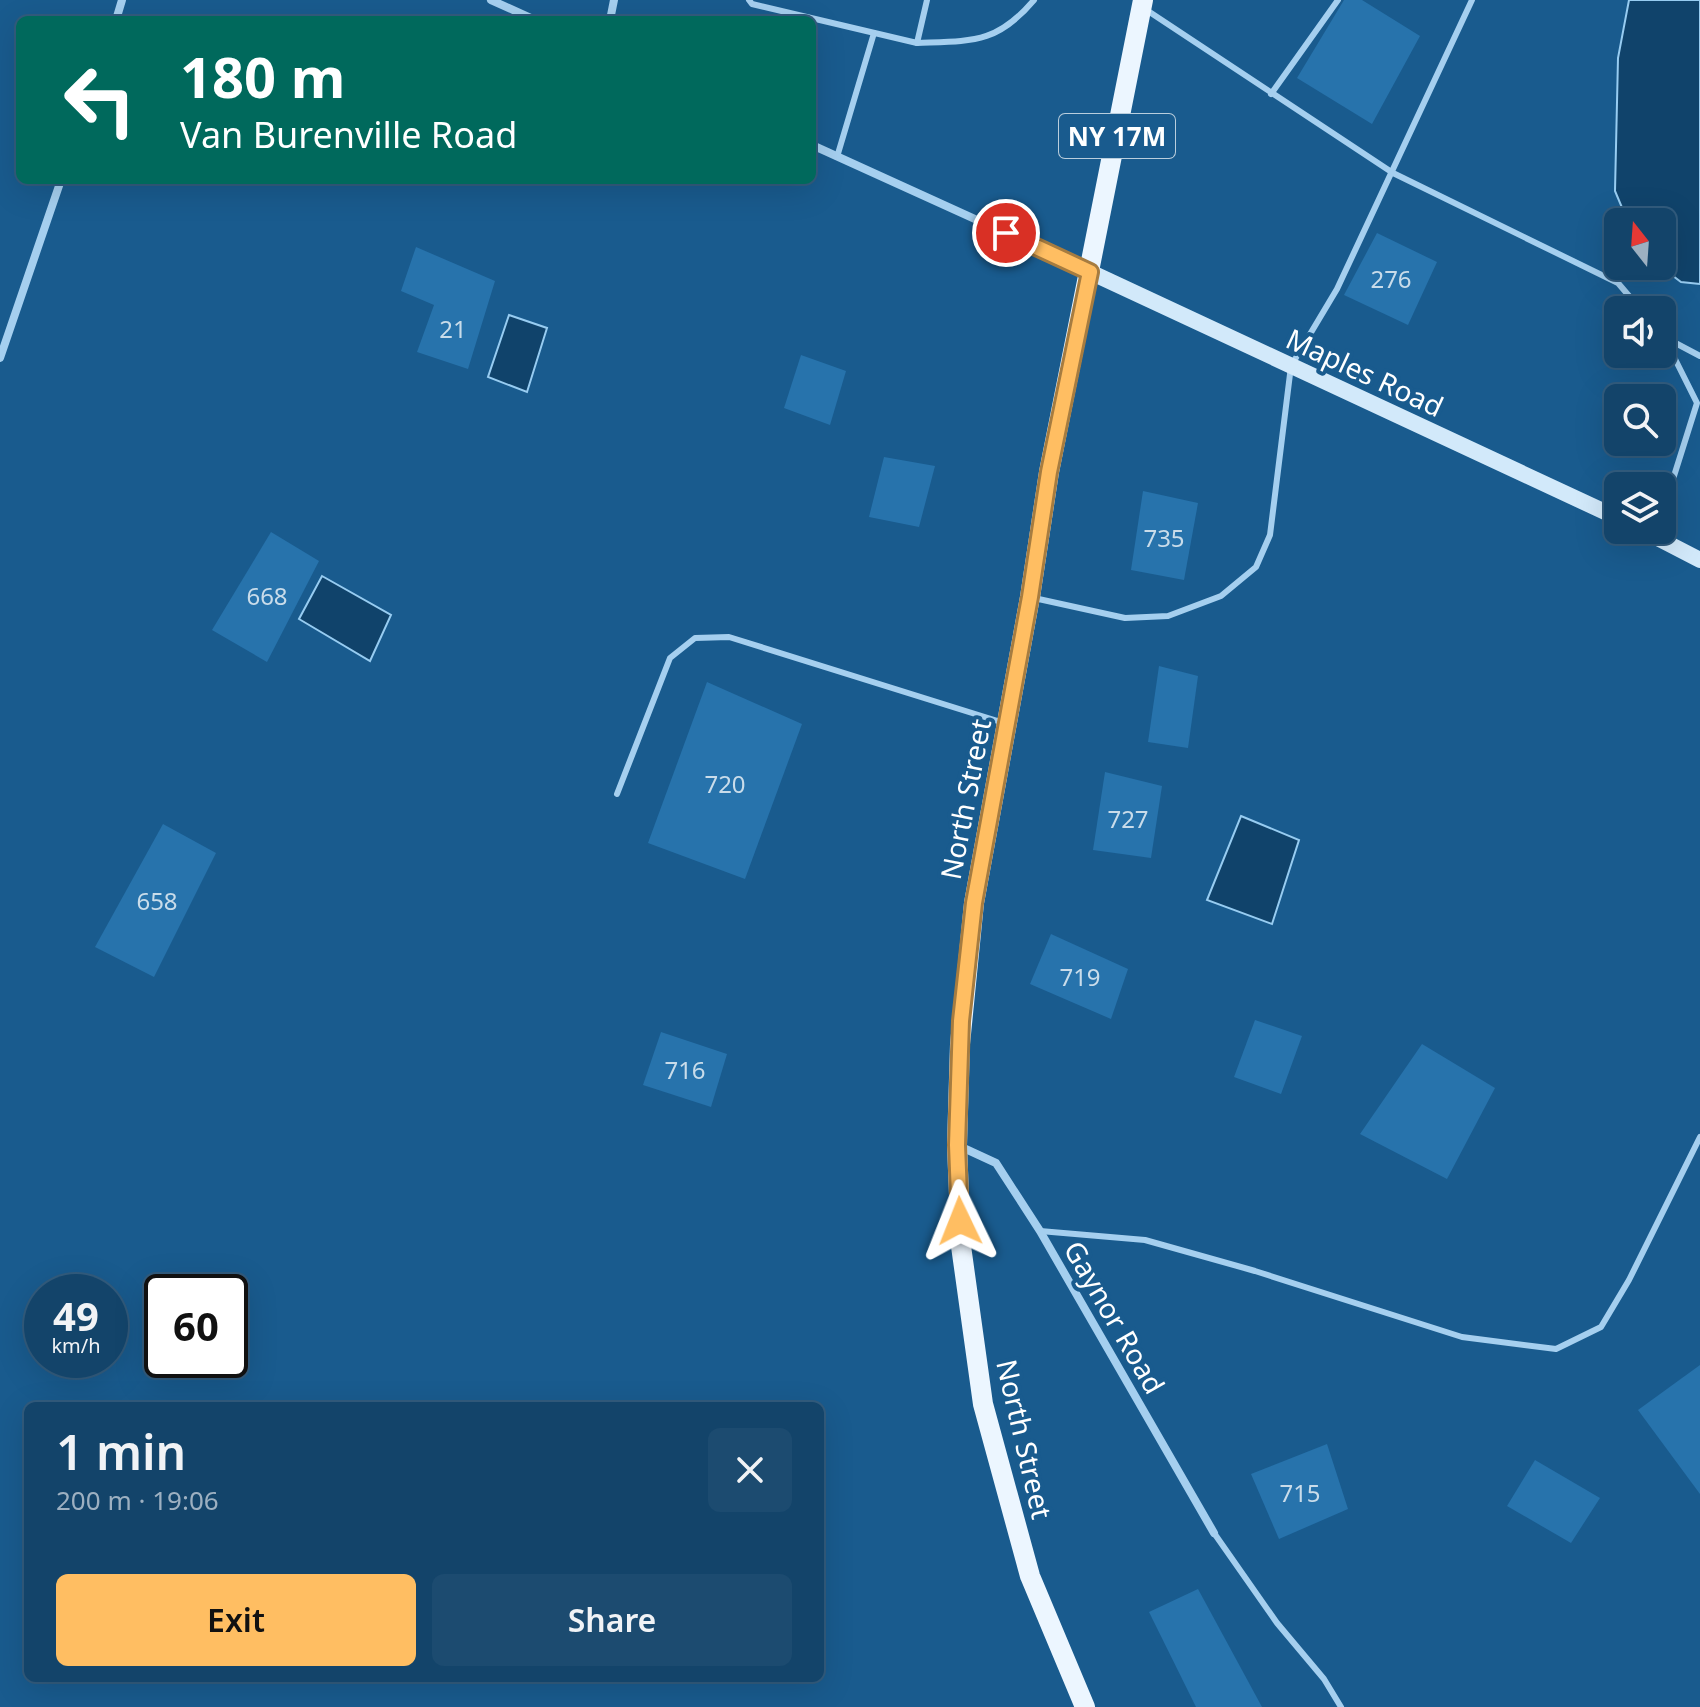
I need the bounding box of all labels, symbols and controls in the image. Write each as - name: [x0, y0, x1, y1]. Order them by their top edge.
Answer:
- text: 180 m: [180, 38, 345, 114]
- icon: left: [48, 48, 152, 152]
- text: Van Burenville Road: [180, 110, 517, 159]
- road number: NY 17M: [1059, 114, 1175, 158]
- pin: [972, 199, 1040, 267]
- north arrow: [1604, 208, 1676, 280]
- map controls: [1604, 208, 1676, 544]
- icon: arrive: [984, 211, 1028, 255]
- house number: 276: [1370, 262, 1412, 295]
- button: sound: [1604, 296, 1676, 368]
- house number: 21: [439, 312, 467, 345]
- street label: Maples Road: [1280, 319, 1450, 425]
- button: search: [1604, 384, 1676, 456]
- button: layers: [1604, 472, 1676, 544]
- house number: 735: [1143, 521, 1185, 554]
- house number: 668: [246, 579, 288, 612]
- street label: North Street: [931, 716, 999, 882]
- house number: 720: [704, 767, 746, 800]
- house number: 727: [1107, 802, 1149, 835]
- house number: 658: [136, 884, 178, 917]
- house number: 719: [1059, 960, 1101, 993]
- house number: 716: [664, 1053, 706, 1086]
- position arrow: [918, 1179, 1002, 1263]
- street label: Gaynor Road: [1056, 1234, 1174, 1400]
- speed limit sign: 60: [144, 1274, 248, 1378]
- text: 49: [53, 1288, 99, 1343]
- text: km/h: [51, 1332, 101, 1359]
- street label: North Street: [988, 1355, 1062, 1523]
- text: 1 min: [56, 1419, 186, 1484]
- button: close: [708, 1428, 792, 1512]
- house number: 715: [1279, 1476, 1321, 1509]
- text: 200 m · 19:06: [56, 1482, 219, 1518]
- button: Exit: [56, 1574, 416, 1666]
- button: Share: [432, 1574, 792, 1666]

